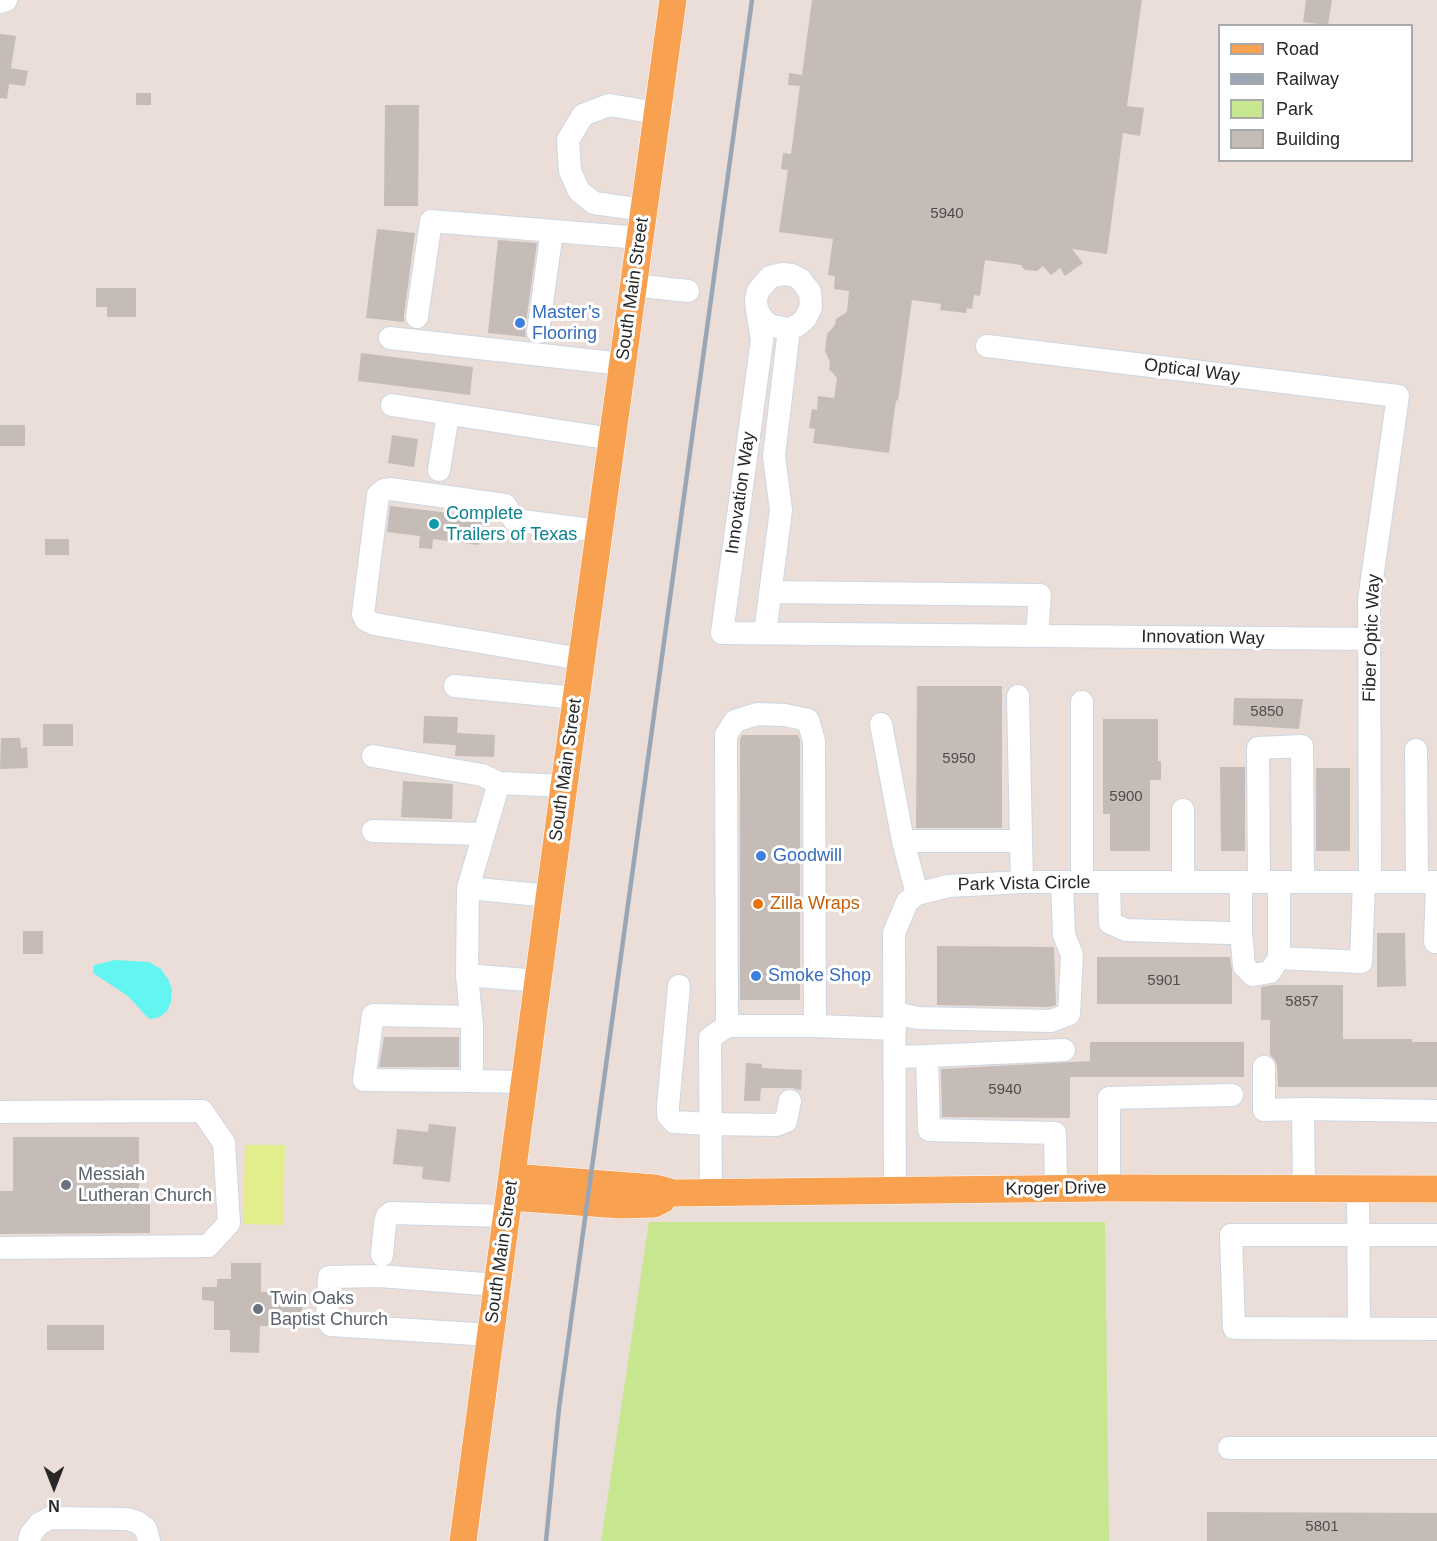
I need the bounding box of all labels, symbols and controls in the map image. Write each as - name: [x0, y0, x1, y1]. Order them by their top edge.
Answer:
- legend: [1218, 24, 1413, 162]
- text: Road: [1276, 39, 1319, 59]
- text: Railway: [1276, 69, 1339, 89]
- text: Park: [1276, 99, 1313, 119]
- text: Building: [1276, 129, 1340, 149]
- house number: 5940: [930, 205, 964, 223]
- street label: South Main Street: [612, 216, 654, 362]
- place label: Master’s Flooring: [532, 302, 600, 344]
- marker: Master’s Flooring: [513, 316, 527, 330]
- street label: Optical Way: [1143, 354, 1241, 388]
- street label: Innovation Way: [722, 430, 760, 556]
- place label: Complete Trailers of Texas: [446, 503, 577, 546]
- marker: Complete Trailers of Texas: [427, 517, 441, 531]
- street label: Fiber Optic Way: [1359, 573, 1385, 703]
- street label: Innovation Way: [1141, 626, 1265, 650]
- street label: South Main Street: [545, 697, 587, 843]
- house number: 5850: [1250, 703, 1284, 721]
- house number: 5950: [942, 750, 976, 768]
- house number: 5900: [1109, 788, 1143, 806]
- place label: Goodwill: [773, 845, 842, 867]
- marker: Goodwill: [754, 849, 768, 863]
- street label: Park Vista Circle: [957, 872, 1091, 896]
- place label: Zilla Wraps: [770, 893, 860, 915]
- marker: Zilla Wraps: [751, 897, 765, 911]
- place label: Smoke Shop: [768, 965, 871, 987]
- marker: Smoke Shop: [749, 969, 763, 983]
- house number: 5901: [1147, 972, 1181, 990]
- house number: 5857: [1285, 993, 1319, 1011]
- house number: 5940: [988, 1081, 1022, 1099]
- place label: Messiah Lutheran Church: [78, 1164, 212, 1206]
- street label: Kroger Drive: [1005, 1177, 1107, 1201]
- marker: Messiah Lutheran Church: [59, 1178, 73, 1192]
- street label: South Main Street: [481, 1179, 523, 1325]
- place label: Twin Oaks Baptist Church: [270, 1288, 388, 1330]
- marker: Twin Oaks Baptist Church: [251, 1302, 265, 1316]
- north arrow: [24, 1457, 84, 1517]
- text: N: [48, 1497, 60, 1514]
- house number: 5801: [1305, 1518, 1339, 1536]

